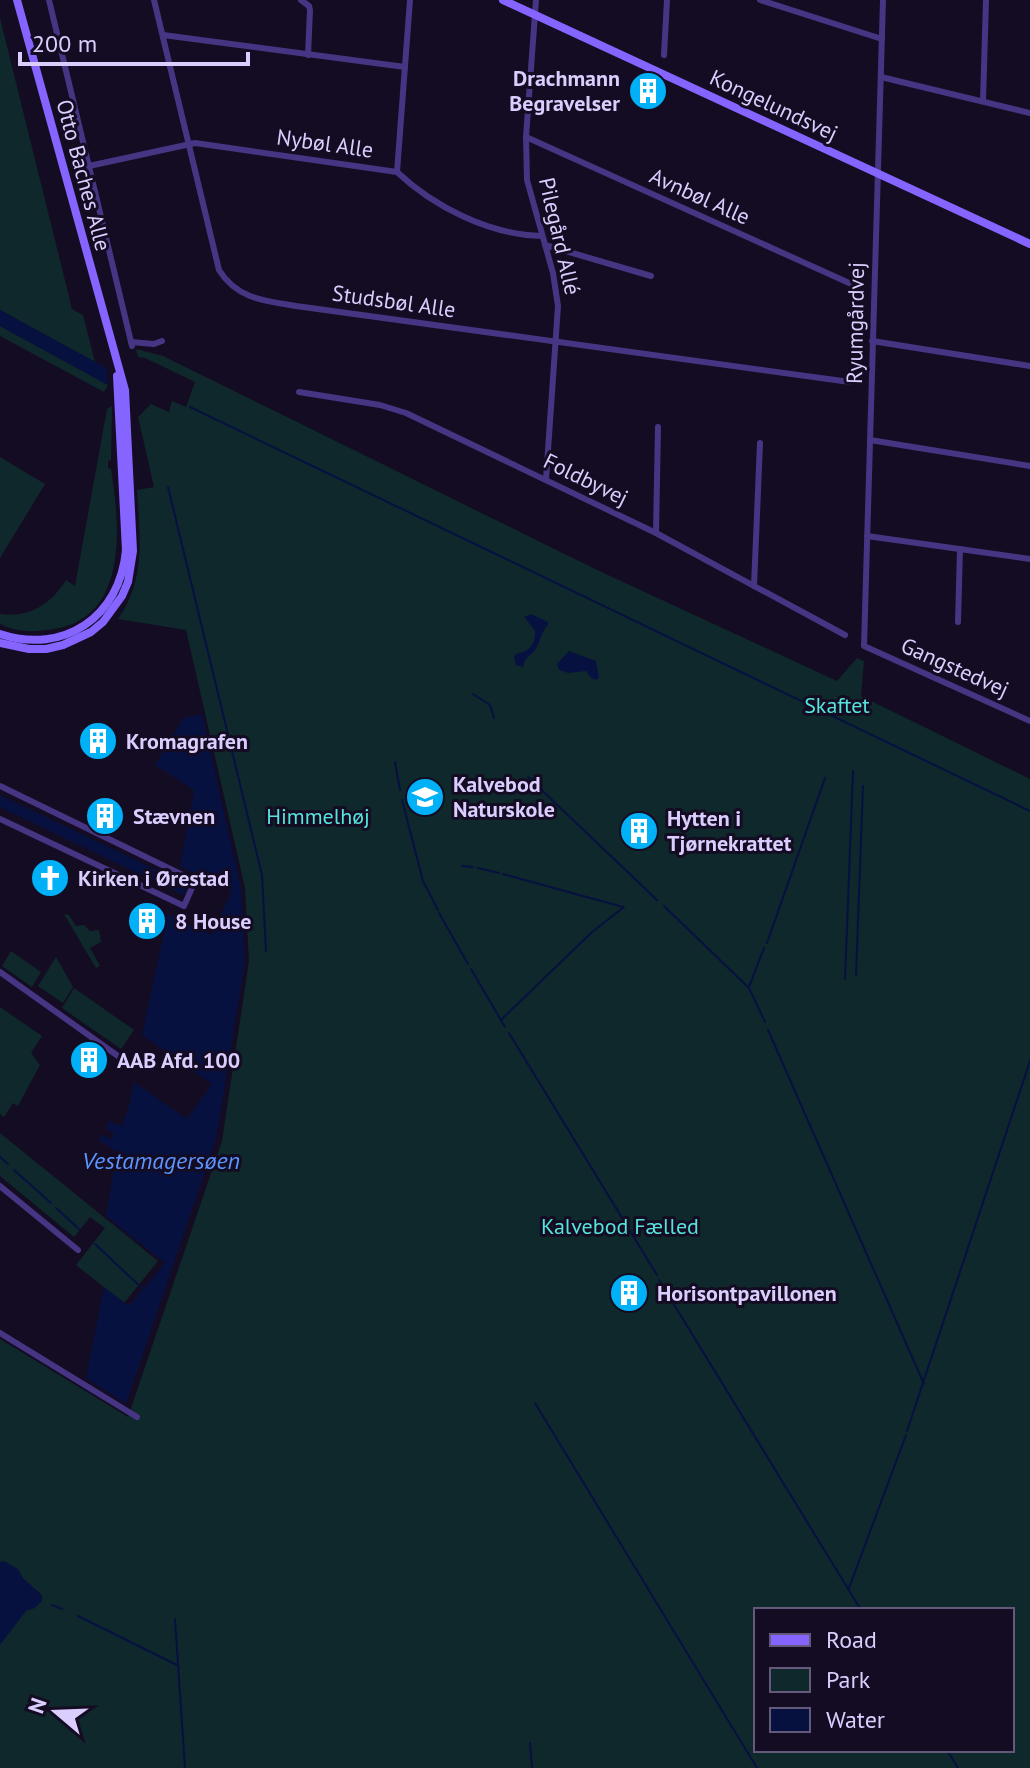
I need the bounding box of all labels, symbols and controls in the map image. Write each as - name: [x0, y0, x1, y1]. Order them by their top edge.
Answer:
- scale bar: [20, 16, 248, 66]
- text: 200 m: [32, 28, 97, 59]
- street label: Kongelundsvej: [706, 63, 842, 147]
- place label: Drachmann Begravelser: [509, 64, 620, 117]
- building icon: Drachmann Begravelser: [627, 70, 669, 112]
- street label: Otto Baches Alle: [50, 96, 118, 254]
- street label: Nybøl Alle: [275, 122, 375, 164]
- street label: Avnbøl Alle: [645, 161, 755, 231]
- street label: Pilegård Allé: [533, 175, 587, 297]
- street label: Ryumgårdvej: [840, 262, 870, 384]
- street label: Studsbøl Alle: [331, 278, 457, 324]
- street label: Foldbyvej: [539, 446, 633, 512]
- street label: Gangstedvej: [897, 631, 1013, 703]
- park label: Skaftet: [804, 691, 870, 719]
- building icon: Kromagrafen: [77, 720, 119, 762]
- place label: Kromagrafen: [126, 727, 248, 755]
- place label: Kalvebod Naturskole: [453, 770, 555, 823]
- school or university icon: Kalvebod Naturskole: [404, 776, 446, 818]
- building icon: Stævnen: [84, 795, 126, 837]
- place label: Stævnen: [133, 802, 215, 830]
- park label: Himmelhøj: [266, 802, 370, 830]
- place label: Hytten i Tjørnekrattet: [667, 804, 792, 857]
- building icon: Hytten i Tjørnekrattet: [618, 810, 660, 852]
- church icon: Kirken i Ørestad: [29, 857, 71, 899]
- place label: Kirken i Ørestad: [78, 864, 229, 892]
- building icon: 8 House: [126, 900, 168, 942]
- place label: 8 House: [175, 907, 251, 935]
- building icon: AAB Afd. 100: [68, 1039, 110, 1081]
- place label: AAB Afd. 100: [117, 1046, 240, 1074]
- water label: Vestamagersøen: [82, 1145, 240, 1176]
- park label: Kalvebod Fælled: [541, 1212, 699, 1240]
- building icon: Horisontpavillonen: [608, 1272, 650, 1314]
- place label: Horisontpavillonen: [657, 1279, 837, 1307]
- legend: [754, 1608, 1014, 1752]
- text: Road: [826, 1624, 877, 1655]
- text: Park: [826, 1664, 871, 1695]
- north arrow: [16, 1672, 96, 1752]
- text: N: [21, 1694, 53, 1717]
- text: Water: [826, 1704, 885, 1735]

